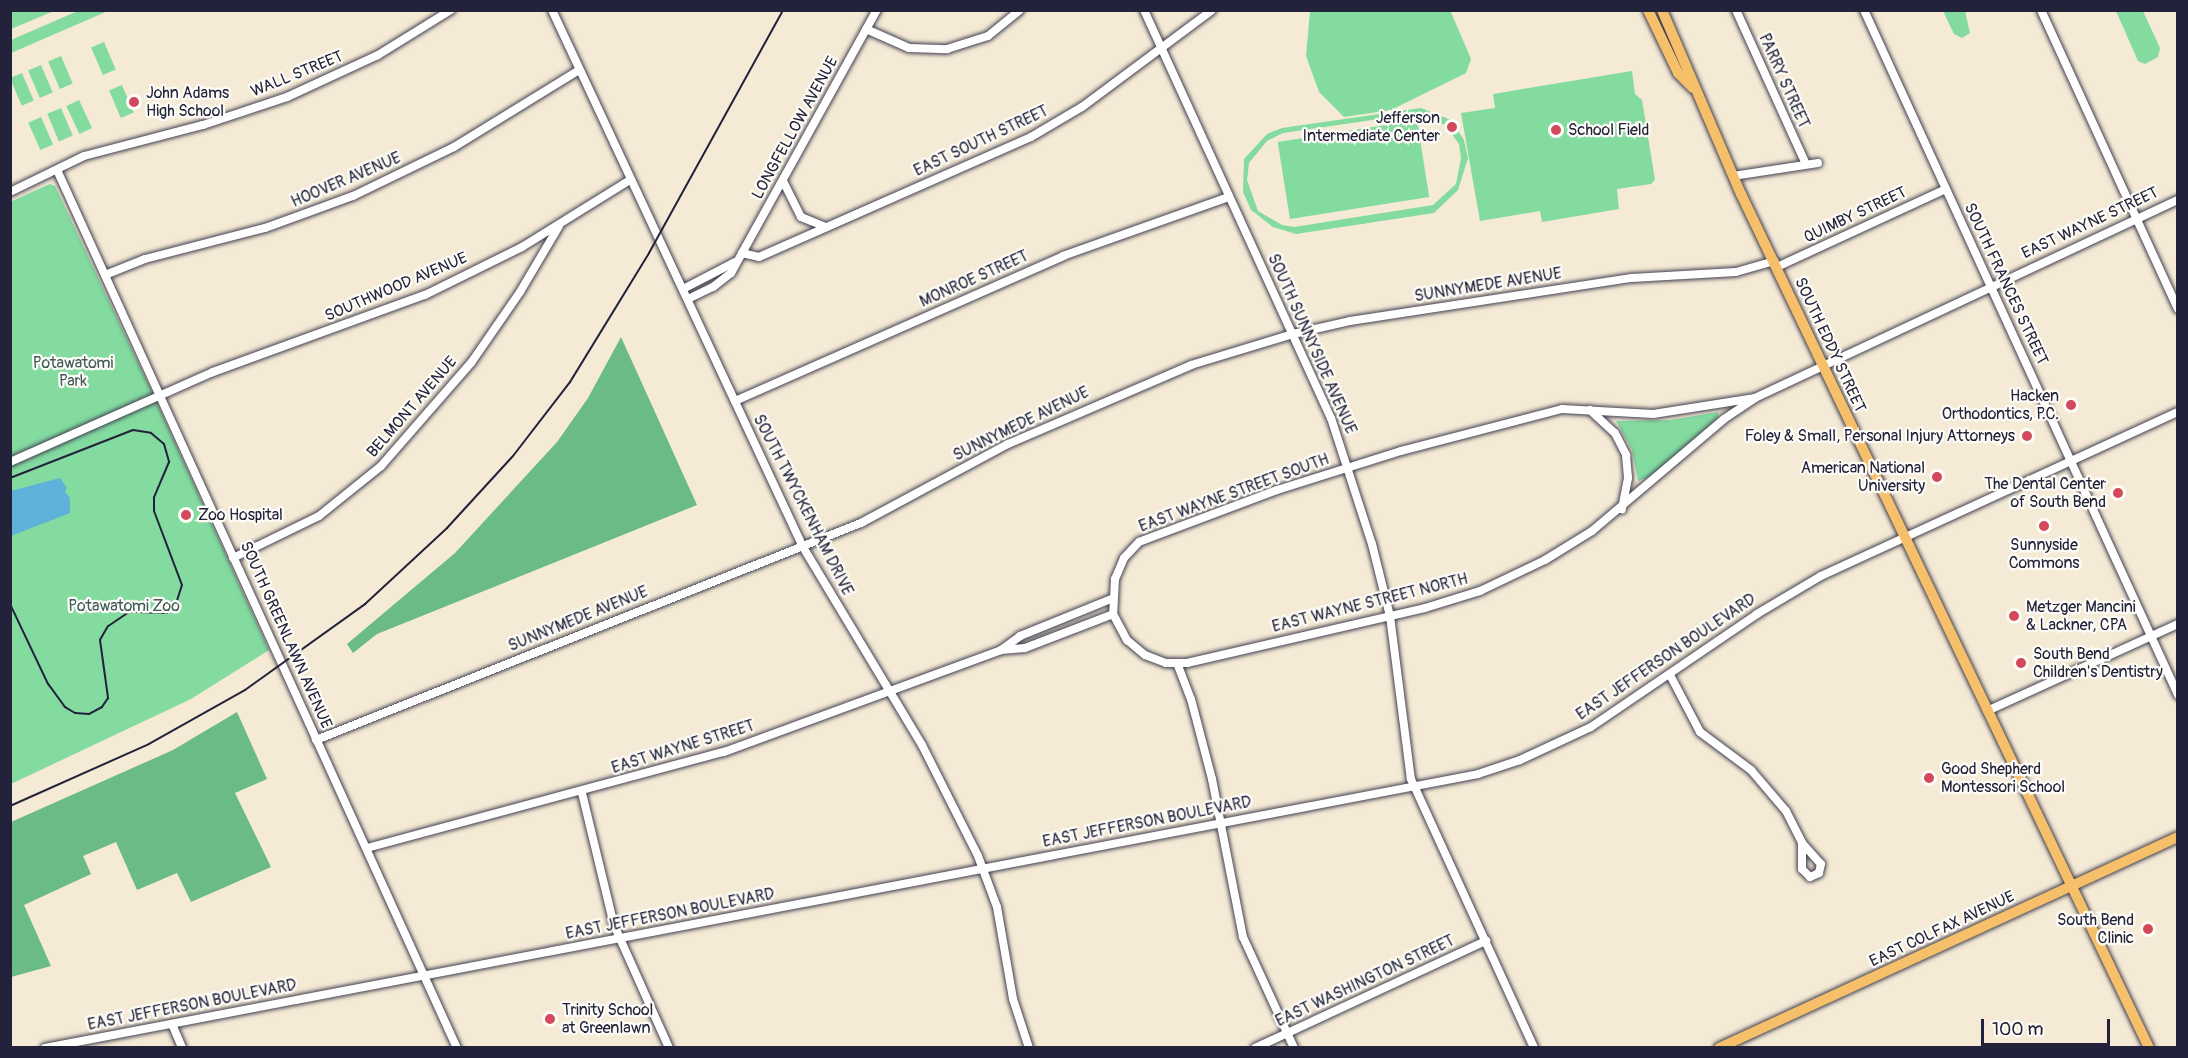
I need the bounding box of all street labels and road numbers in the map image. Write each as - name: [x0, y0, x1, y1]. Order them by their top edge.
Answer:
- street label: PARRY STREET: [1755, 31, 1813, 131]
- street label: WALL STREET: [248, 47, 346, 101]
- street label: LONGFELLOW AVENUE: [748, 53, 842, 203]
- street label: EAST SOUTH STREET: [911, 101, 1051, 181]
- street label: HOOVER AVENUE: [288, 148, 404, 212]
- street label: QUIMBY STREET: [1801, 183, 1909, 247]
- street label: EAST WAYNE STREET: [2019, 183, 2161, 263]
- street label: SOUTH FRANCES STREET: [1960, 200, 2052, 368]
- street label: MONROE STREET: [917, 246, 1031, 312]
- street label: SOUTHWOOD AVENUE: [322, 248, 470, 326]
- street label: SOUTH SUNNYSIDE AVENUE: [1264, 251, 1360, 437]
- street label: SUNNYMEDE AVENUE: [1413, 264, 1563, 306]
- street label: SOUTH EDDY STREET: [1790, 274, 1870, 416]
- street label: BELMONT AVENUE: [363, 353, 461, 461]
- street label: SUNNYMEDE AVENUE: [950, 383, 1092, 465]
- street label: SOUTH TWYCKENHAM DRIVE: [749, 411, 857, 599]
- street label: EAST WAYNE STREET SOUTH: [1136, 450, 1332, 536]
- street label: SOUTH GREENLAWN AVENUE: [236, 538, 336, 732]
- street label: EAST WAYNE STREET NORTH: [1270, 569, 1470, 637]
- street label: SUNNYMEDE AVENUE: [505, 582, 651, 656]
- street label: EAST JEFFERSON BOULEVARD: [1573, 590, 1759, 724]
- street label: EAST WAYNE STREET: [609, 716, 757, 778]
- street label: EAST JEFFERSON BOULEVARD: [1041, 792, 1253, 852]
- street label: EAST JEFFERSON BOULEVARD: [564, 884, 776, 944]
- street label: EAST COLFAX AVENUE: [1867, 887, 2017, 971]
- street label: EAST WASHINGTON STREET: [1272, 931, 1458, 1031]
- street label: EAST JEFFERSON BOULEVARD: [86, 975, 298, 1035]

